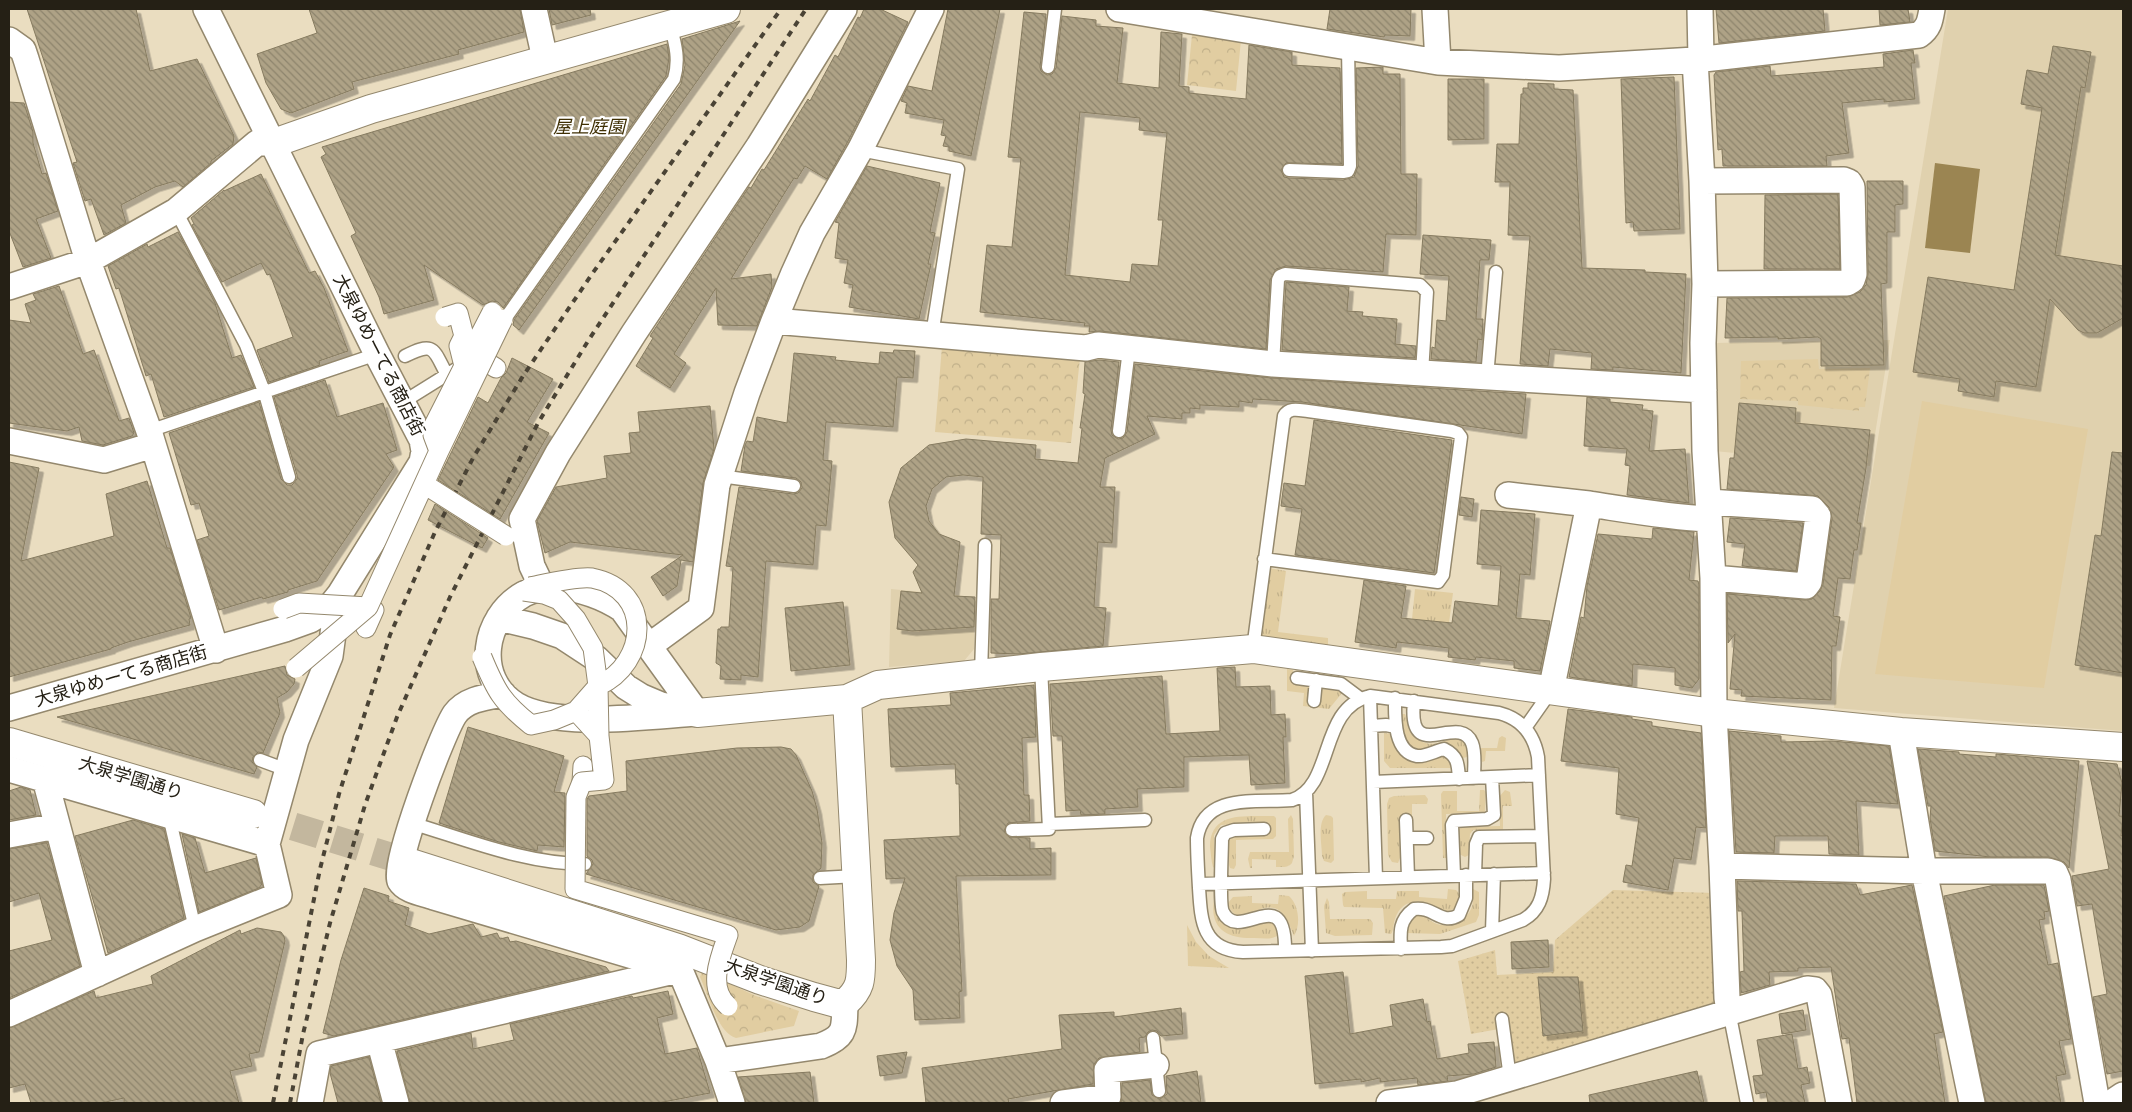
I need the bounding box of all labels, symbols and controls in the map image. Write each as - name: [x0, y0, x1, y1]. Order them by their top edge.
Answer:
- park label: 屋上庭園: [553, 112, 628, 138]
- street label: 大泉ゆめーてる商店街: [329, 268, 433, 440]
- street label: 大泉ゆめーてる商店街: [31, 637, 210, 711]
- street label: 大泉学園通り: [76, 748, 187, 804]
- street label: 大泉学園通り: [721, 950, 832, 1010]

